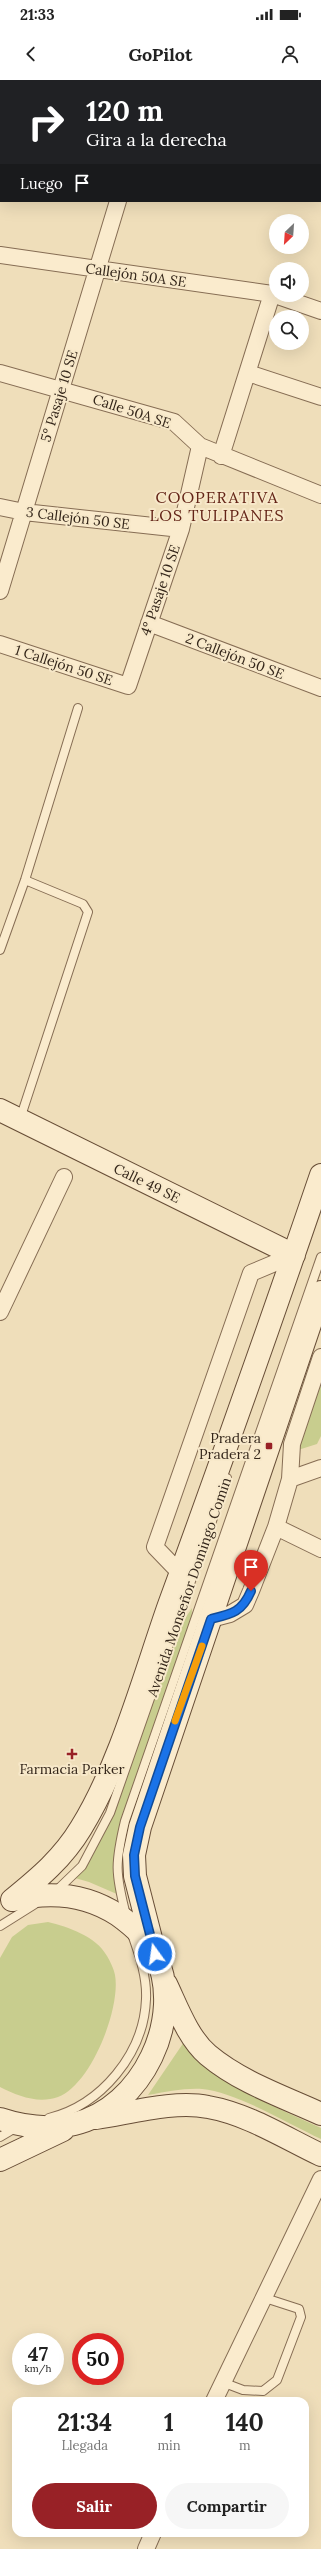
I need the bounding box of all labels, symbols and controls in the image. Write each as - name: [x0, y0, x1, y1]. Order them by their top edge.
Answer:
- text: 21:33: [20, 5, 55, 24]
- icon: back: [20, 43, 42, 65]
- text: GoPilot: [129, 43, 192, 66]
- icon: person: [279, 43, 301, 65]
- text: 120 m: [86, 93, 163, 129]
- icon: right: [20, 96, 72, 148]
- text: Gira a la derecha: [86, 128, 227, 151]
- icon: arrive: [71, 172, 93, 194]
- text: Luego: [20, 174, 63, 193]
- north arrow: [269, 214, 309, 254]
- map controls: [269, 214, 309, 350]
- street label: Callejón 50A SE: [84, 259, 188, 291]
- button: sound: [269, 262, 309, 302]
- button: search: [269, 310, 309, 350]
- street label: 5° Pasaje 10 SE: [36, 348, 82, 444]
- street label: Calle 50A SE: [91, 390, 174, 432]
- district label: COOPERATIVA LOS TULIPANES: [149, 487, 285, 525]
- street label: 3 Callejón 50 SE: [25, 503, 131, 533]
- street label: 4° Pasaje 10 SE: [136, 542, 184, 638]
- street label: 2 Callejón 50 SE: [183, 629, 287, 683]
- street label: 1 Callejón 50 SE: [13, 641, 115, 689]
- street label: Calle 49 SE: [111, 1159, 184, 1207]
- place label: Pradera Pradera 2: [199, 1429, 261, 1463]
- marker: Pradera Pradera 2: [264, 1441, 274, 1451]
- street label: Avenida Monseñor Domingo Comin: [143, 1475, 235, 1700]
- pin: [234, 1550, 268, 1591]
- icon: arrive: [240, 1556, 262, 1578]
- marker: Farmacia Parker: [67, 1749, 77, 1759]
- place label: Farmacia Parker: [19, 1760, 125, 1778]
- position arrow: [134, 1933, 176, 1975]
- speed limit sign: 50: [72, 2333, 124, 2385]
- text: 47: [28, 2341, 48, 2366]
- text: km/h: [24, 2362, 52, 2375]
- text: 21:34: [57, 2407, 112, 2438]
- text: 1: [164, 2407, 174, 2438]
- text: 140: [226, 2407, 264, 2438]
- text: Llegada: [61, 2437, 108, 2454]
- text: min: [157, 2437, 181, 2454]
- text: m: [239, 2437, 251, 2454]
- button: Salir: [32, 2483, 157, 2529]
- button: Compartir: [165, 2483, 289, 2529]

